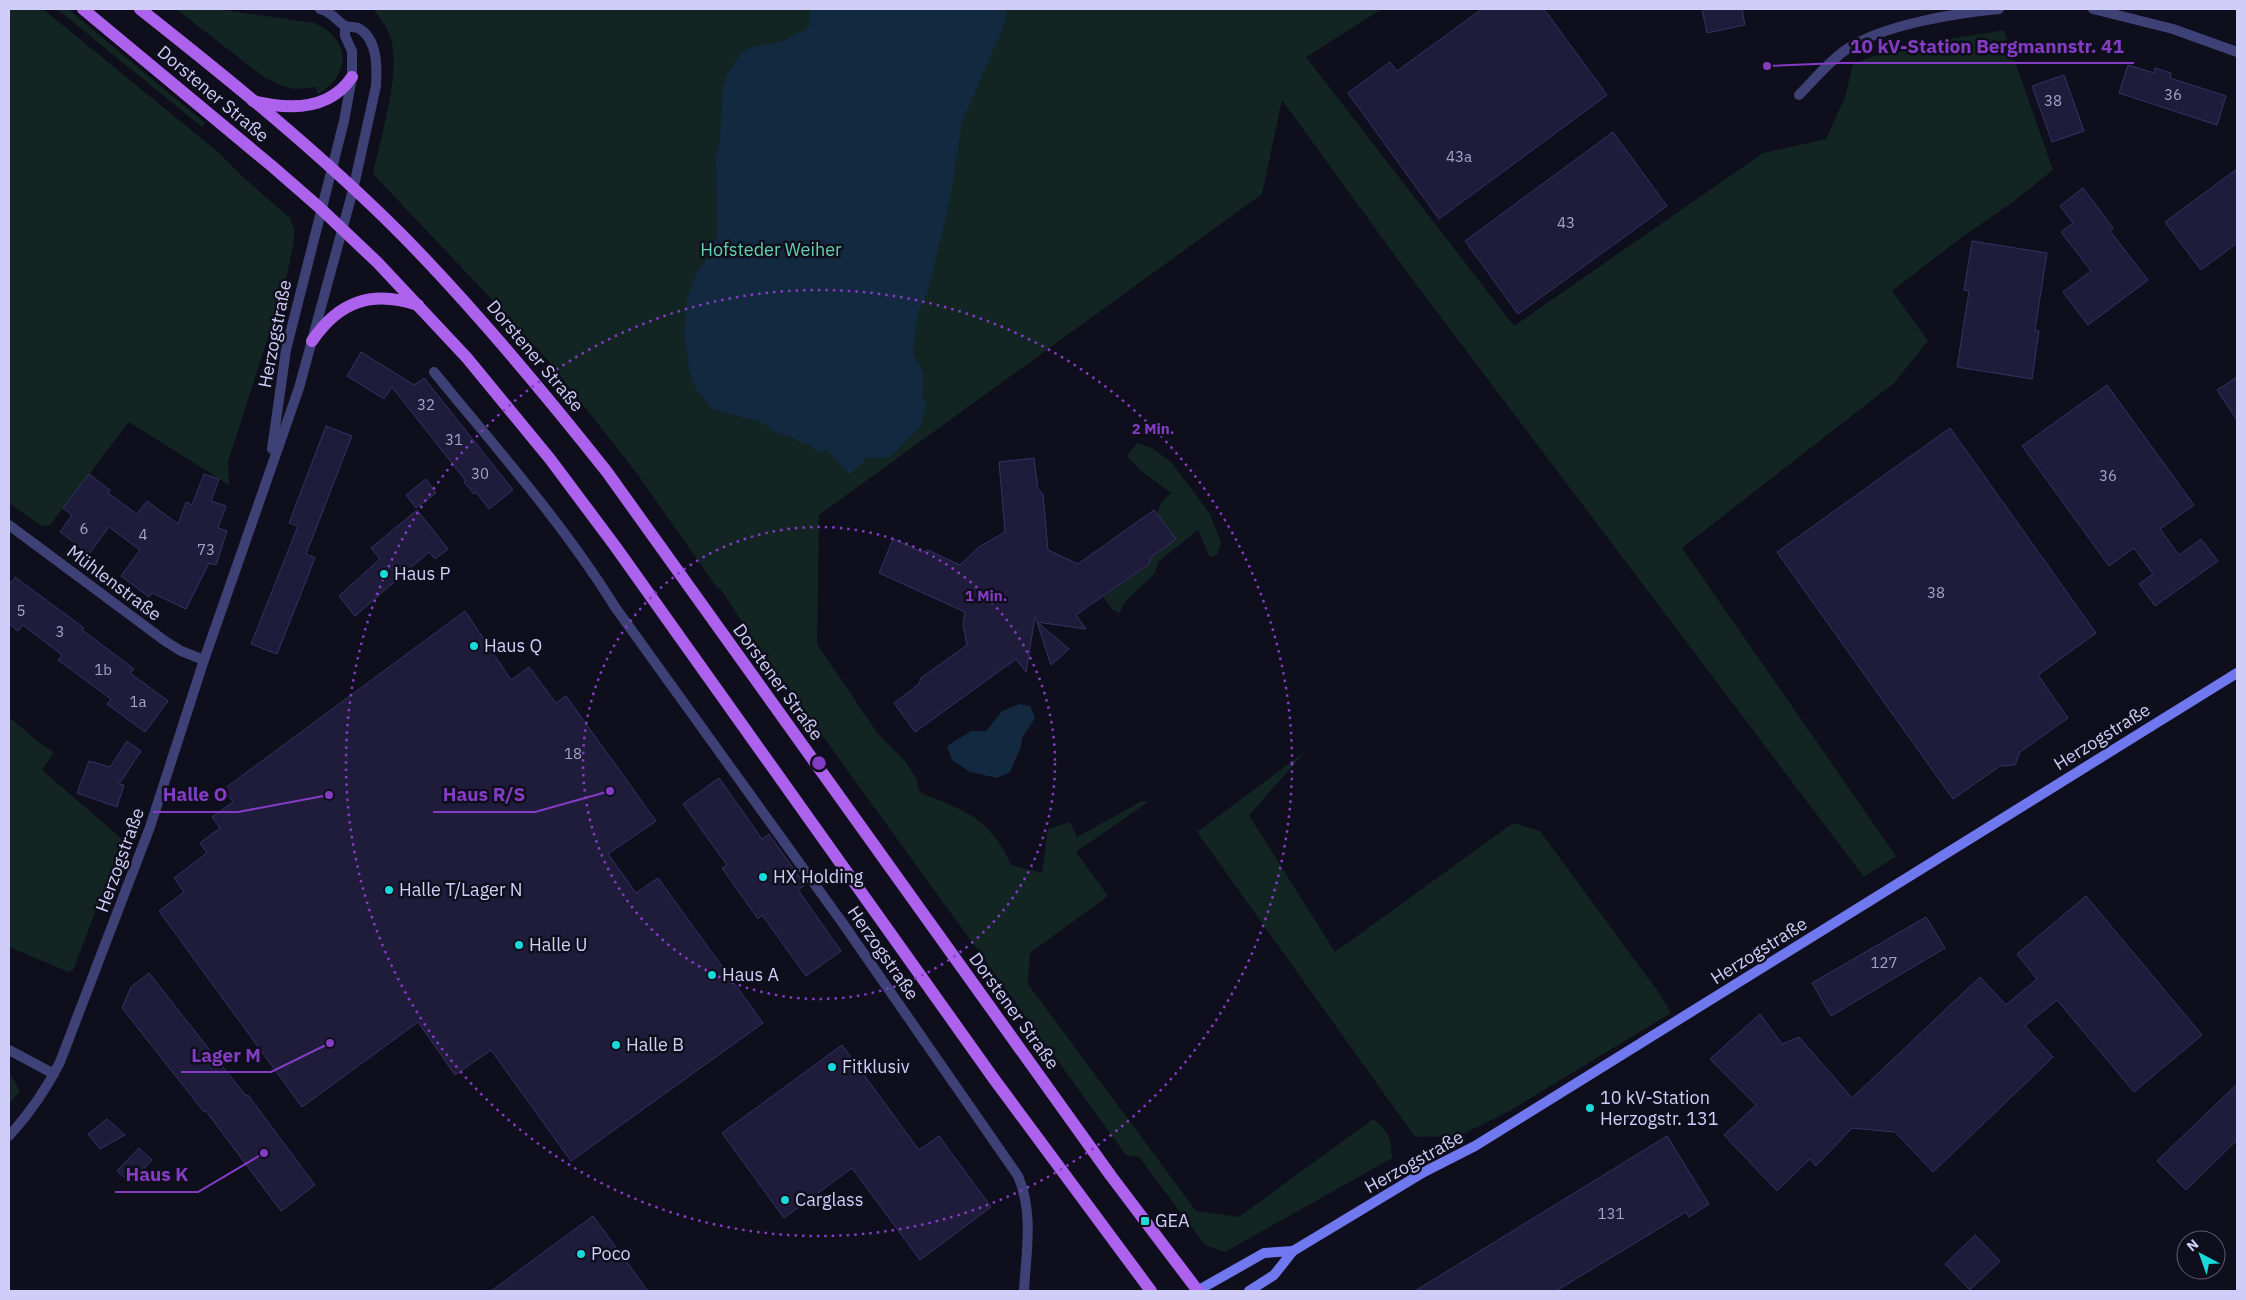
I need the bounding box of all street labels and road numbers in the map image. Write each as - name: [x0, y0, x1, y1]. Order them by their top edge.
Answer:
- street label: Dorstener Straße: [153, 40, 274, 147]
- street label: Herzogstraße: [253, 278, 296, 390]
- street label: Dorstener Straße: [482, 295, 589, 416]
- street label: Mühlenstraße: [62, 540, 166, 626]
- street label: Dorstener Straße: [728, 619, 829, 745]
- street label: Herzogstraße: [2049, 698, 2154, 775]
- street label: Herzogstraße: [90, 804, 149, 915]
- street label: Herzogstraße: [843, 901, 924, 1004]
- street label: Herzogstraße: [1706, 912, 1811, 989]
- street label: Dorstener Straße: [964, 948, 1065, 1074]
- street label: Herzogstraße: [1360, 1125, 1467, 1198]

